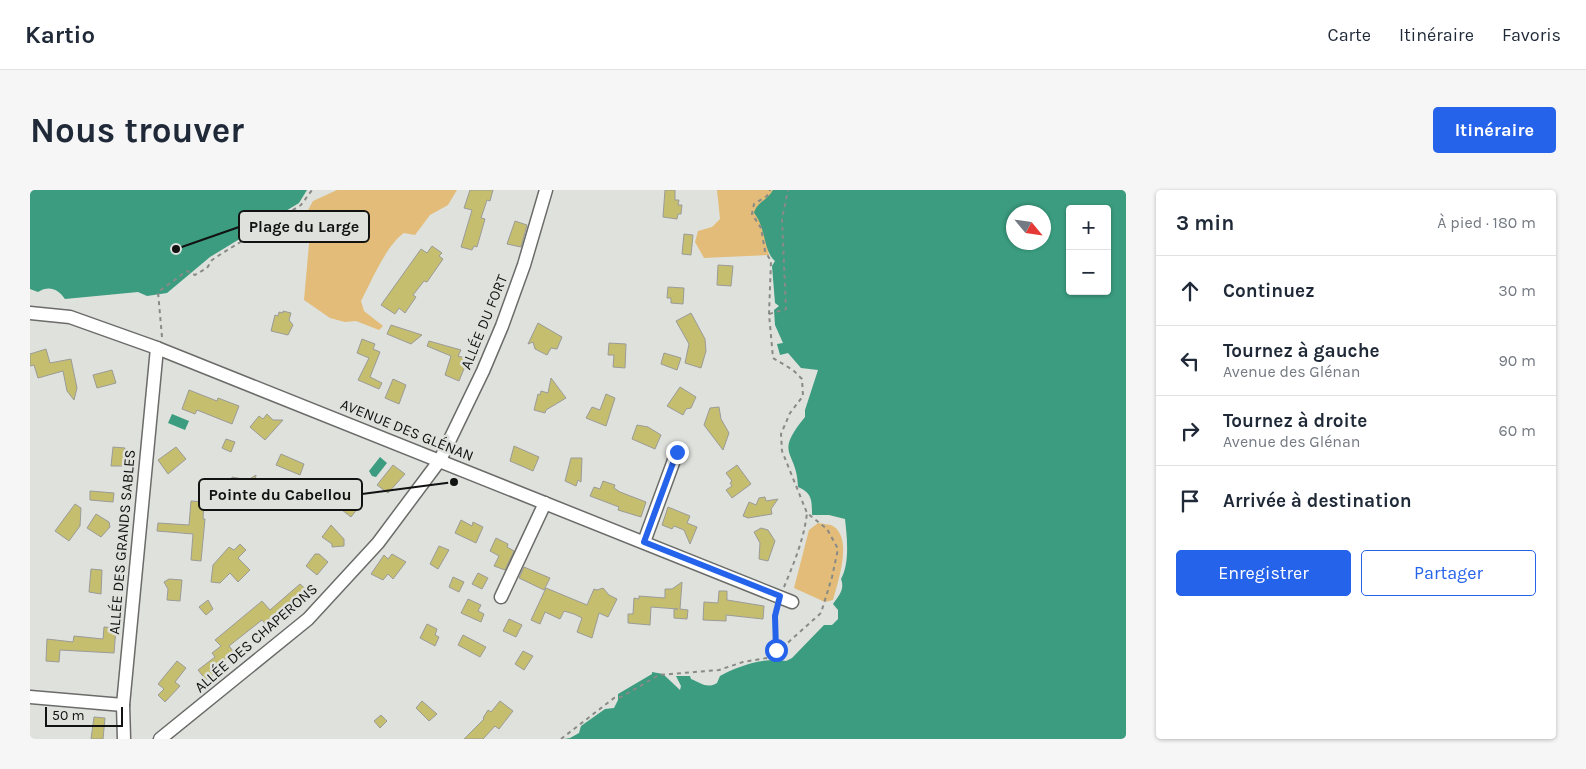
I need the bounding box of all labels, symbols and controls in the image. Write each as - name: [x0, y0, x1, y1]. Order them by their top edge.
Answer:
- text: Kartio: [25, 21, 95, 49]
- text: Carte: [1328, 24, 1371, 46]
- text: Itinéraire: [1399, 24, 1474, 46]
- text: Favoris: [1502, 24, 1561, 46]
- button: Itinéraire: [1433, 107, 1556, 153]
- text: Nous trouver: [30, 110, 244, 151]
- north arrow: [1006, 205, 1051, 250]
- map controls: [1066, 205, 1111, 295]
- button: +: [1066, 205, 1111, 250]
- callout: Plage du Large: [239, 211, 369, 242]
- text: 3 min: [1176, 211, 1234, 235]
- text: À pied · 180 m: [1437, 213, 1536, 232]
- text: Plage du Large: [249, 217, 359, 236]
- button: −: [1066, 250, 1111, 295]
- street label: ALLÉE DU FORT: [457, 272, 511, 372]
- icon: ahead: [1176, 277, 1204, 305]
- text: Continuez: [1223, 280, 1315, 302]
- text: 30 m: [1498, 281, 1536, 300]
- text: Tournez à gauche: [1223, 340, 1380, 362]
- icon: left: [1176, 347, 1204, 375]
- text: 90 m: [1498, 351, 1536, 370]
- text: Avenue des Glénan: [1223, 362, 1360, 381]
- street label: AVENUE DES GLÉNAN: [338, 395, 476, 465]
- text: Tournez à droite: [1223, 410, 1367, 432]
- icon: right: [1176, 417, 1204, 445]
- text: 60 m: [1499, 421, 1536, 440]
- text: Avenue des Glénan: [1223, 432, 1360, 451]
- route end: [666, 441, 689, 464]
- street label: ALLÉE DES GRANDS SABLES: [105, 449, 139, 635]
- callout: Pointe du Cabellou: [199, 479, 362, 510]
- text: Pointe du Cabellou: [209, 485, 351, 504]
- icon: arrive: [1176, 487, 1204, 515]
- text: Arrivée à destination: [1223, 490, 1412, 512]
- button: Enregistrer: [1176, 550, 1351, 596]
- button: Partager: [1361, 550, 1536, 596]
- street label: ALLÉE DES CHAPERONS: [191, 580, 321, 696]
- route start: [765, 639, 788, 662]
- scale bar: [45, 704, 122, 727]
- text: 50 m: [52, 707, 85, 724]

